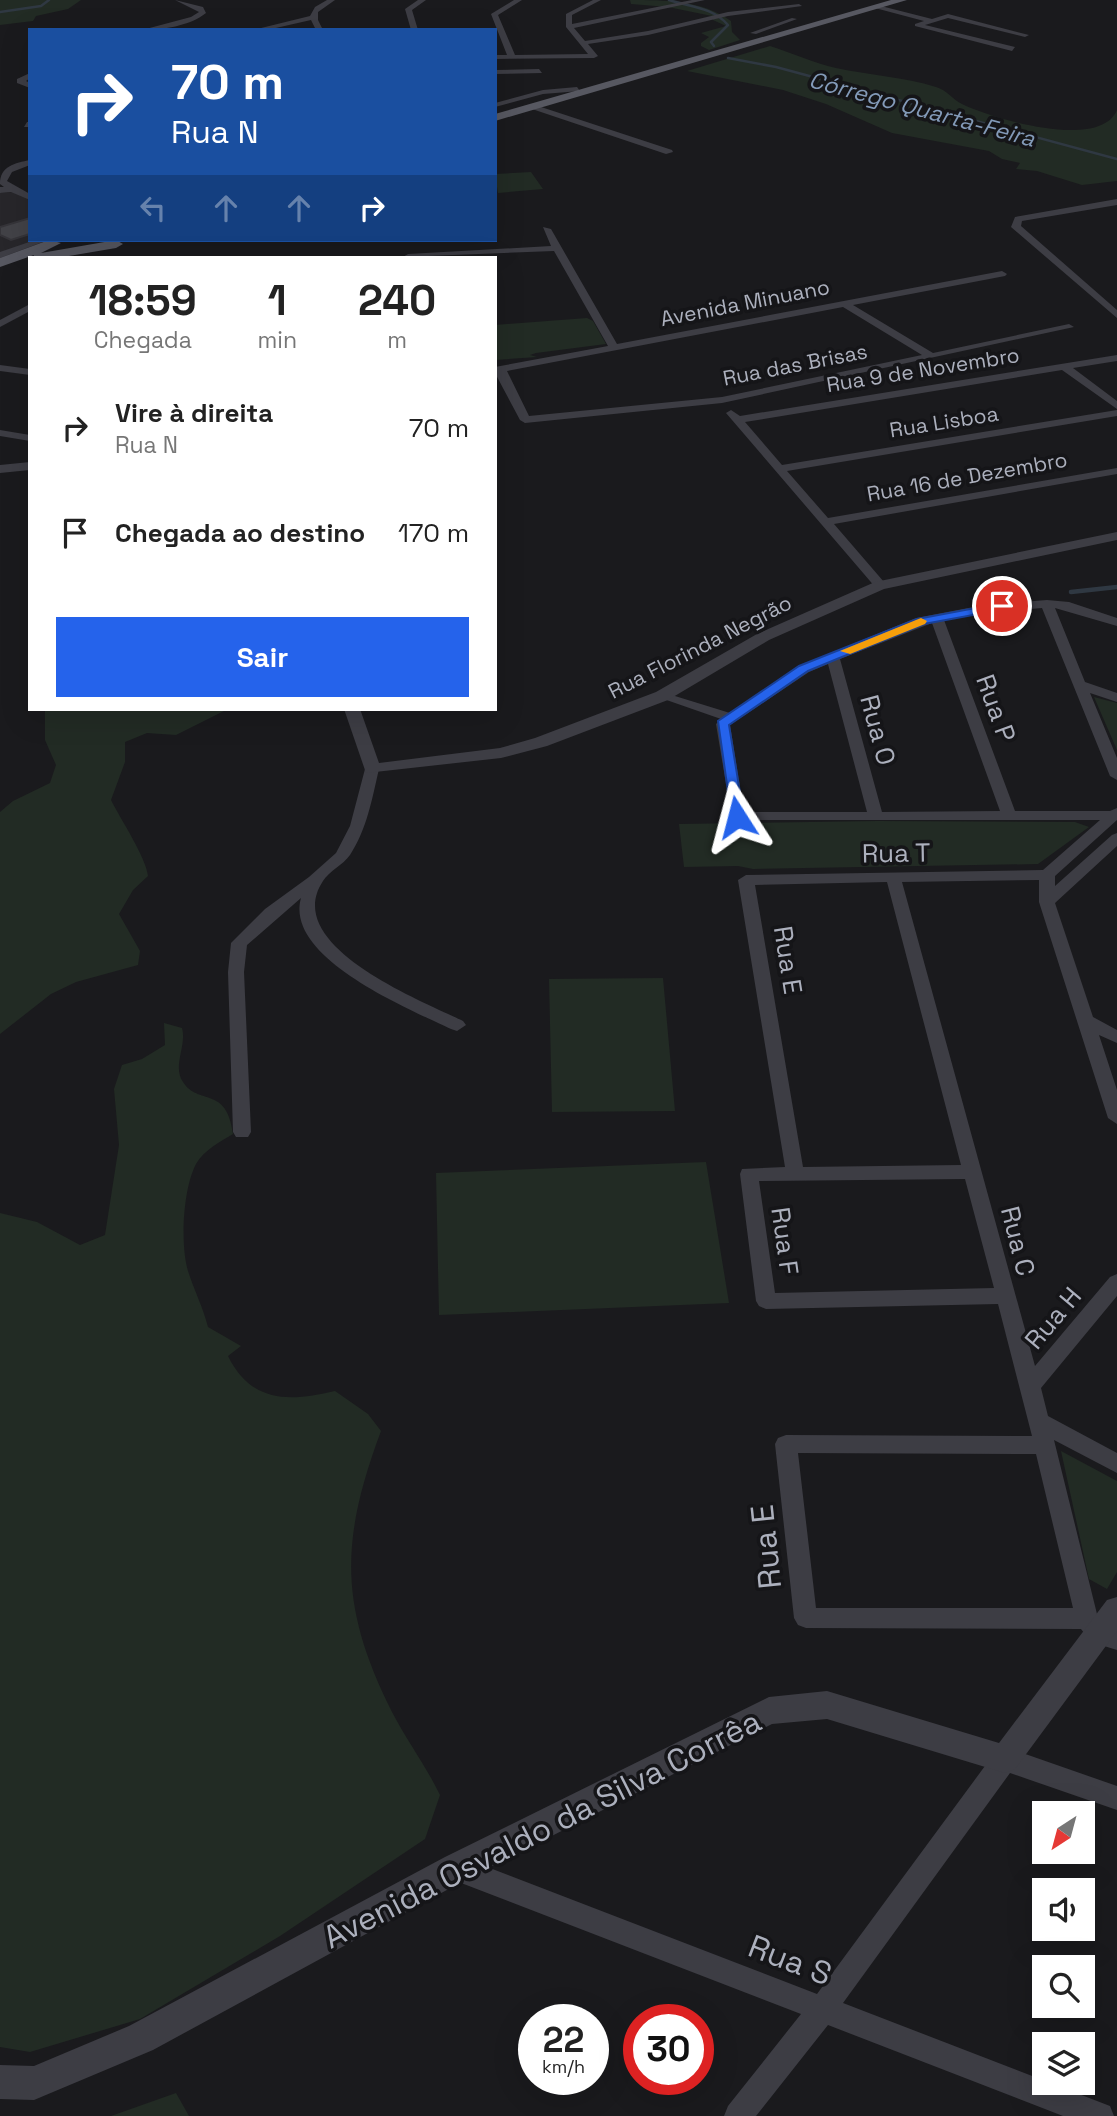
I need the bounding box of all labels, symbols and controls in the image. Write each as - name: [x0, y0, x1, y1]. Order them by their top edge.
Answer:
- text: 70 m: [171, 51, 284, 113]
- icon: right: [56, 56, 147, 147]
- water label: Córrego Quarta-Feira: [806, 64, 1039, 154]
- text: Rua N: [171, 112, 259, 152]
- icon: left: [134, 189, 172, 227]
- icon: ahead: [207, 189, 245, 227]
- icon: ahead: [280, 189, 318, 227]
- icon: right: [353, 189, 391, 227]
- street label: Avenida Minuano: [658, 273, 832, 332]
- text: 18:59: [89, 274, 197, 327]
- text: 1: [268, 274, 287, 327]
- text: 240: [358, 274, 436, 327]
- text: Chegada: [94, 325, 192, 355]
- text: min: [258, 325, 297, 355]
- text: m: [387, 325, 407, 355]
- street label: Rua das Brisas: [720, 337, 869, 392]
- street label: Rua 9 de Novembro: [824, 341, 1021, 398]
- text: Vire à direita: [115, 396, 273, 430]
- street label: Rua Lisboa: [888, 400, 1000, 443]
- icon: right: [56, 409, 94, 447]
- text: 70 m: [409, 411, 469, 445]
- text: Rua N: [115, 430, 178, 460]
- street label: Rua 16 de Dezembro: [865, 446, 1069, 507]
- icon: arrive: [56, 514, 94, 552]
- text: Chegada ao destino: [115, 516, 365, 550]
- text: 170 m: [398, 516, 469, 550]
- pin: [972, 576, 1032, 636]
- icon: arrive: [983, 587, 1021, 625]
- street label: Rua Florinda Negrão: [604, 589, 796, 704]
- button: Sair: [56, 617, 469, 697]
- street label: Rua P: [968, 669, 1024, 747]
- street label: Rua O: [852, 691, 904, 769]
- position arrow: [700, 780, 774, 854]
- street label: Rua T: [861, 835, 931, 871]
- street label: Rua E: [766, 923, 810, 997]
- street label: Rua C: [993, 1203, 1043, 1279]
- street label: Rua F: [763, 1205, 807, 1277]
- street label: Rua H: [1017, 1280, 1089, 1356]
- street label: Rua E: [742, 1503, 790, 1591]
- street label: Avenida Osvaldo da Silva Corrêa: [316, 1701, 768, 1957]
- north arrow: [1032, 1801, 1096, 1864]
- map controls: [1032, 1801, 1095, 2095]
- button: sound: [1032, 1878, 1095, 1941]
- street label: Rua S: [743, 1926, 837, 1994]
- button: search: [1032, 1955, 1095, 2018]
- speed limit sign: 30: [623, 2004, 714, 2095]
- text: 22: [543, 2018, 584, 2062]
- button: layers: [1032, 2032, 1095, 2095]
- text: km/h: [542, 2055, 585, 2078]

